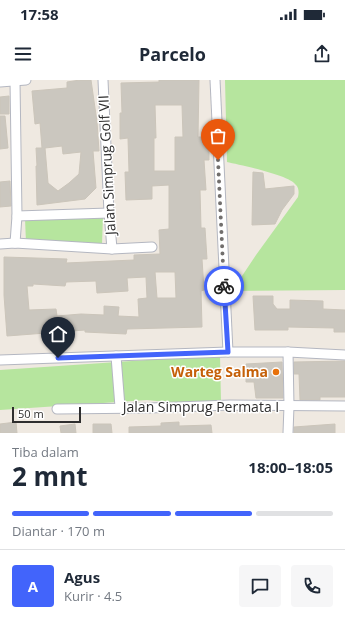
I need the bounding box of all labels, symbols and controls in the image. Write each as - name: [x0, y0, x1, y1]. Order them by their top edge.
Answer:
- text: 17:58: [20, 4, 59, 24]
- text: Parcelo: [139, 42, 206, 66]
- icon: menu: [12, 43, 34, 65]
- icon: share: [311, 43, 333, 65]
- street label: Jalan Simprug Golf VII: [93, 95, 120, 237]
- pin: [201, 119, 235, 160]
- icon: bag: [207, 125, 229, 147]
- courier: [204, 266, 244, 306]
- icon: bike: [213, 275, 235, 297]
- pin: [41, 317, 75, 358]
- icon: home: [47, 323, 69, 345]
- place label: Warteg Salma: [171, 362, 268, 381]
- marker: Warteg Salma: [271, 367, 281, 377]
- street label: Jalan Simprug Permata I: [121, 397, 279, 416]
- scale bar: [12, 405, 81, 424]
- text: 50 m: [18, 406, 44, 421]
- text: Tiba dalam: [12, 443, 79, 461]
- text: 18:00–18:05: [248, 457, 333, 477]
- text: 2 mnt: [12, 458, 88, 494]
- text: Diantar · 170 m: [12, 522, 105, 540]
- button: chat: [239, 565, 281, 607]
- button: phone: [291, 565, 333, 607]
- text: Agus: [64, 567, 100, 587]
- text: A: [28, 576, 38, 596]
- text: Kurir · 4.5: [64, 587, 122, 605]

